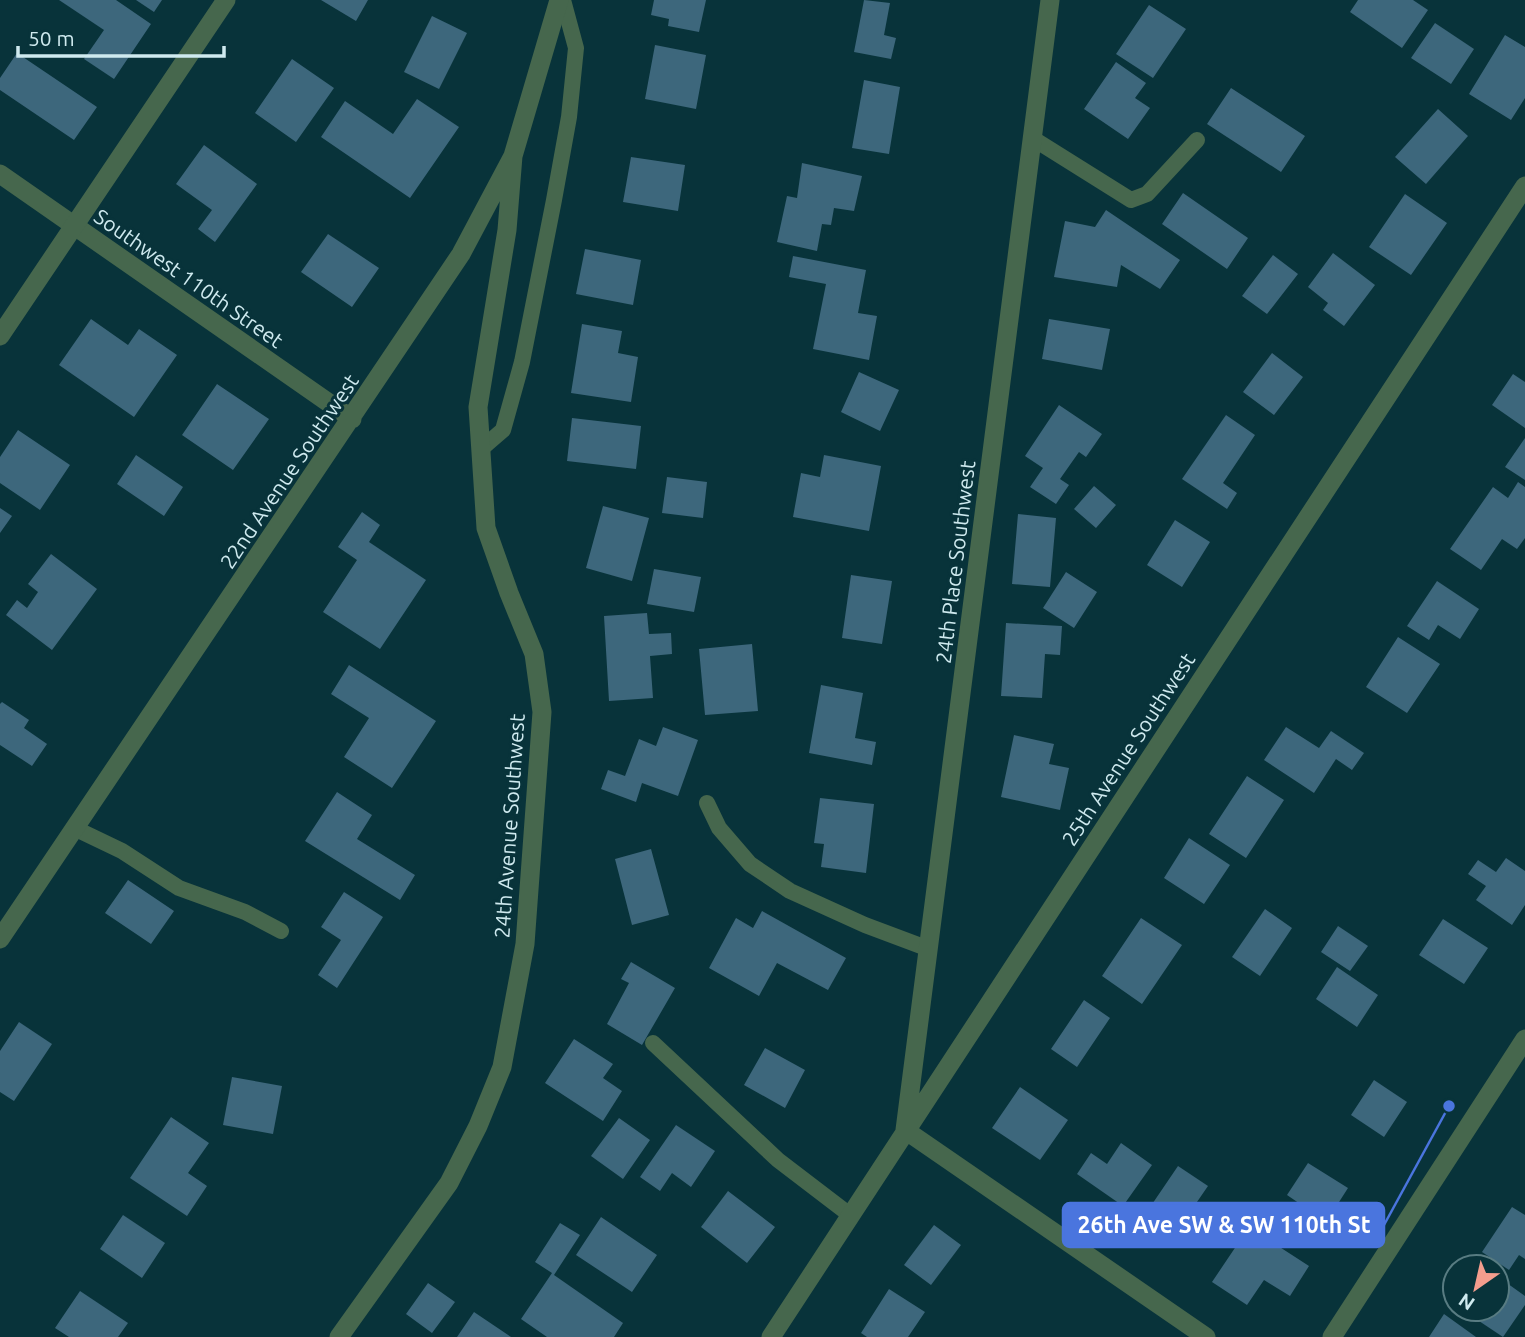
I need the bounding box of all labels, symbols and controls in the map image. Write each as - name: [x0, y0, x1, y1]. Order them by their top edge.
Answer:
- scale bar: [18, 14, 224, 58]
- text: 50 m: [28, 26, 75, 50]
- street label: Southwest 110th Street: [90, 204, 288, 352]
- street label: 22nd Avenue Southwest: [215, 369, 363, 573]
- street label: 24th Place Southwest: [931, 459, 979, 665]
- street label: 25th Avenue Southwest: [1057, 648, 1199, 850]
- street label: 24th Avenue Southwest: [489, 713, 529, 939]
- callout: 26th Ave SW & SW 110th St: [1063, 1203, 1384, 1247]
- text: 26th Ave SW & SW 110th St: [1077, 1212, 1371, 1237]
- north arrow: [1441, 1253, 1511, 1323]
- text: N: [1454, 1289, 1479, 1315]

